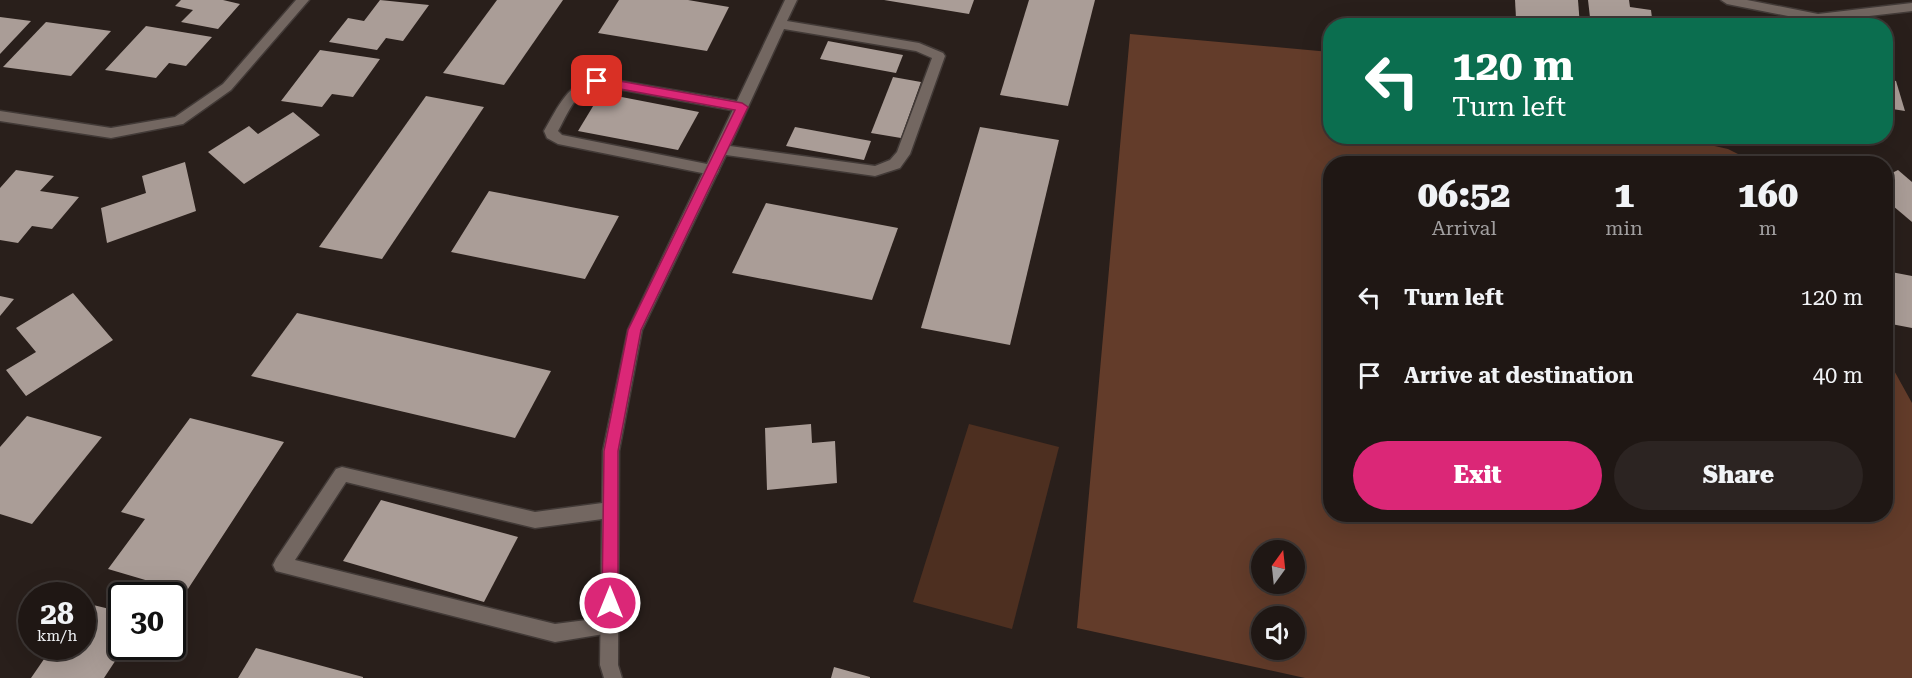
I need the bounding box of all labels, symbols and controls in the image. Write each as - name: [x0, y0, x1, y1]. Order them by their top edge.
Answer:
- text: 120 m: [1452, 41, 1574, 90]
- icon: left: [1353, 42, 1431, 120]
- pin: [571, 55, 622, 106]
- icon: arrive: [580, 64, 613, 97]
- text: Turn left: [1452, 91, 1566, 123]
- text: 06:52: [1418, 174, 1510, 216]
- text: 1: [1614, 174, 1634, 216]
- text: 160: [1738, 174, 1798, 216]
- text: Arrival: [1432, 216, 1497, 240]
- text: min: [1605, 216, 1643, 240]
- text: m: [1759, 216, 1777, 240]
- icon: left: [1353, 281, 1386, 314]
- text: Turn left: [1404, 285, 1504, 310]
- text: 120 m: [1800, 285, 1863, 310]
- icon: arrive: [1353, 359, 1386, 392]
- text: Arrive at destination: [1404, 363, 1633, 388]
- text: 40 m: [1813, 363, 1863, 388]
- button: Exit: [1353, 441, 1602, 510]
- button: Share: [1614, 441, 1863, 510]
- north arrow: [1251, 540, 1305, 594]
- map controls: [1251, 540, 1305, 660]
- position arrow: [578, 571, 642, 635]
- speed limit sign: 30: [108, 582, 186, 660]
- text: 28: [40, 596, 74, 631]
- button: sound: [1251, 606, 1305, 660]
- text: km/h: [37, 627, 77, 645]

